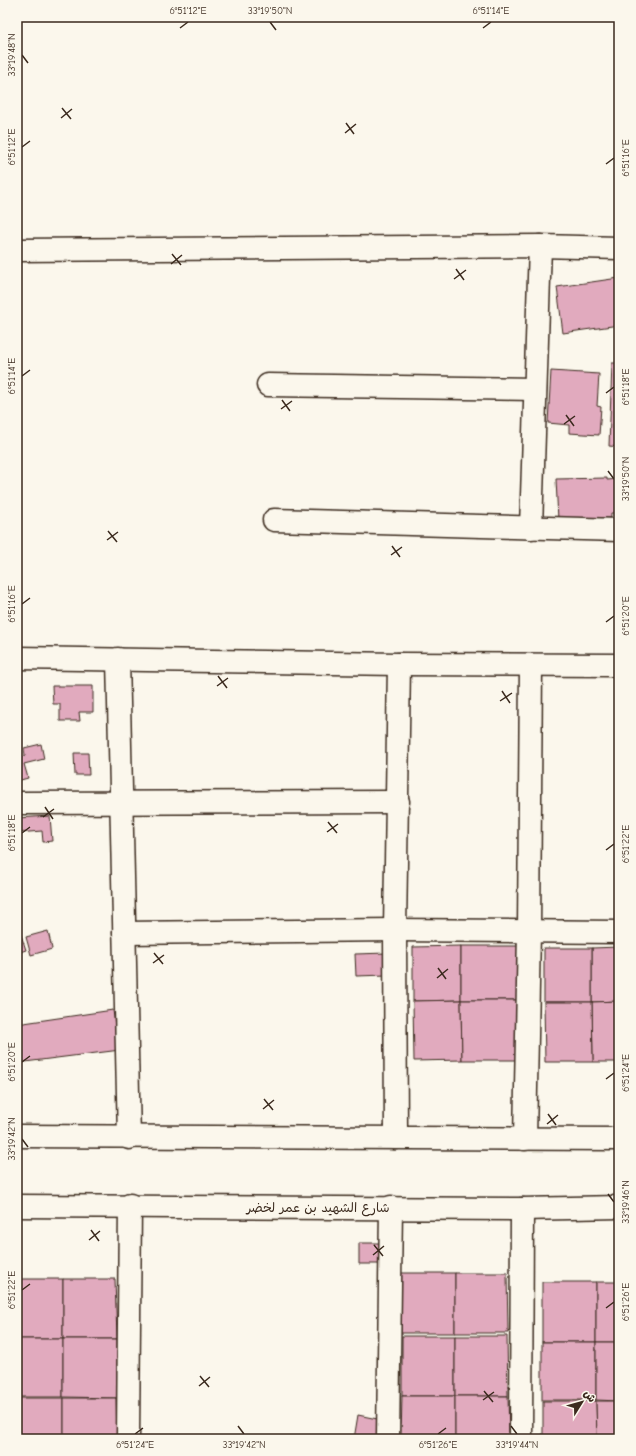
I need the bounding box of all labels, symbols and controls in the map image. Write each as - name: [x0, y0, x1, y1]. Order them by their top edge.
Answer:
- text: 6°51'12"E: [169, 5, 207, 17]
- text: 33°19'50"N: [248, 5, 292, 17]
- text: 6°51'14"E: [473, 5, 509, 17]
- text: 33°19'48"N: [6, 33, 18, 77]
- text: 6°51'12"E: [6, 128, 18, 166]
- text: 6°51'16"E: [620, 139, 632, 177]
- text: 6°51'14"E: [6, 358, 18, 394]
- text: 6°51'18"E: [620, 368, 632, 406]
- text: 33°19'50"N: [620, 457, 632, 501]
- text: 6°51'16"E: [6, 585, 18, 623]
- text: 6°51'20"E: [620, 596, 632, 636]
- text: 6°51'18"E: [6, 814, 18, 852]
- text: 6°51'22"E: [620, 825, 632, 863]
- text: 6°51'20"E: [6, 1042, 18, 1082]
- text: 6°51'24"E: [620, 1054, 632, 1092]
- text: 33°19'42"N: [6, 1117, 18, 1161]
- text: 33°19'46"N: [620, 1180, 632, 1224]
- street label: شارع الشهيد بن عمر لخضر: [245, 1200, 390, 1217]
- text: 6°51'22"E: [6, 1271, 18, 1309]
- text: 6°51'26"E: [620, 1283, 632, 1321]
- north arrow: [562, 1382, 602, 1422]
- text: ش: [581, 1388, 598, 1405]
- text: 6°51'24"E: [116, 1439, 154, 1451]
- text: 33°19'42"N: [222, 1439, 266, 1451]
- text: 6°51'26"E: [419, 1439, 457, 1451]
- text: 33°19'44"N: [496, 1439, 538, 1451]

